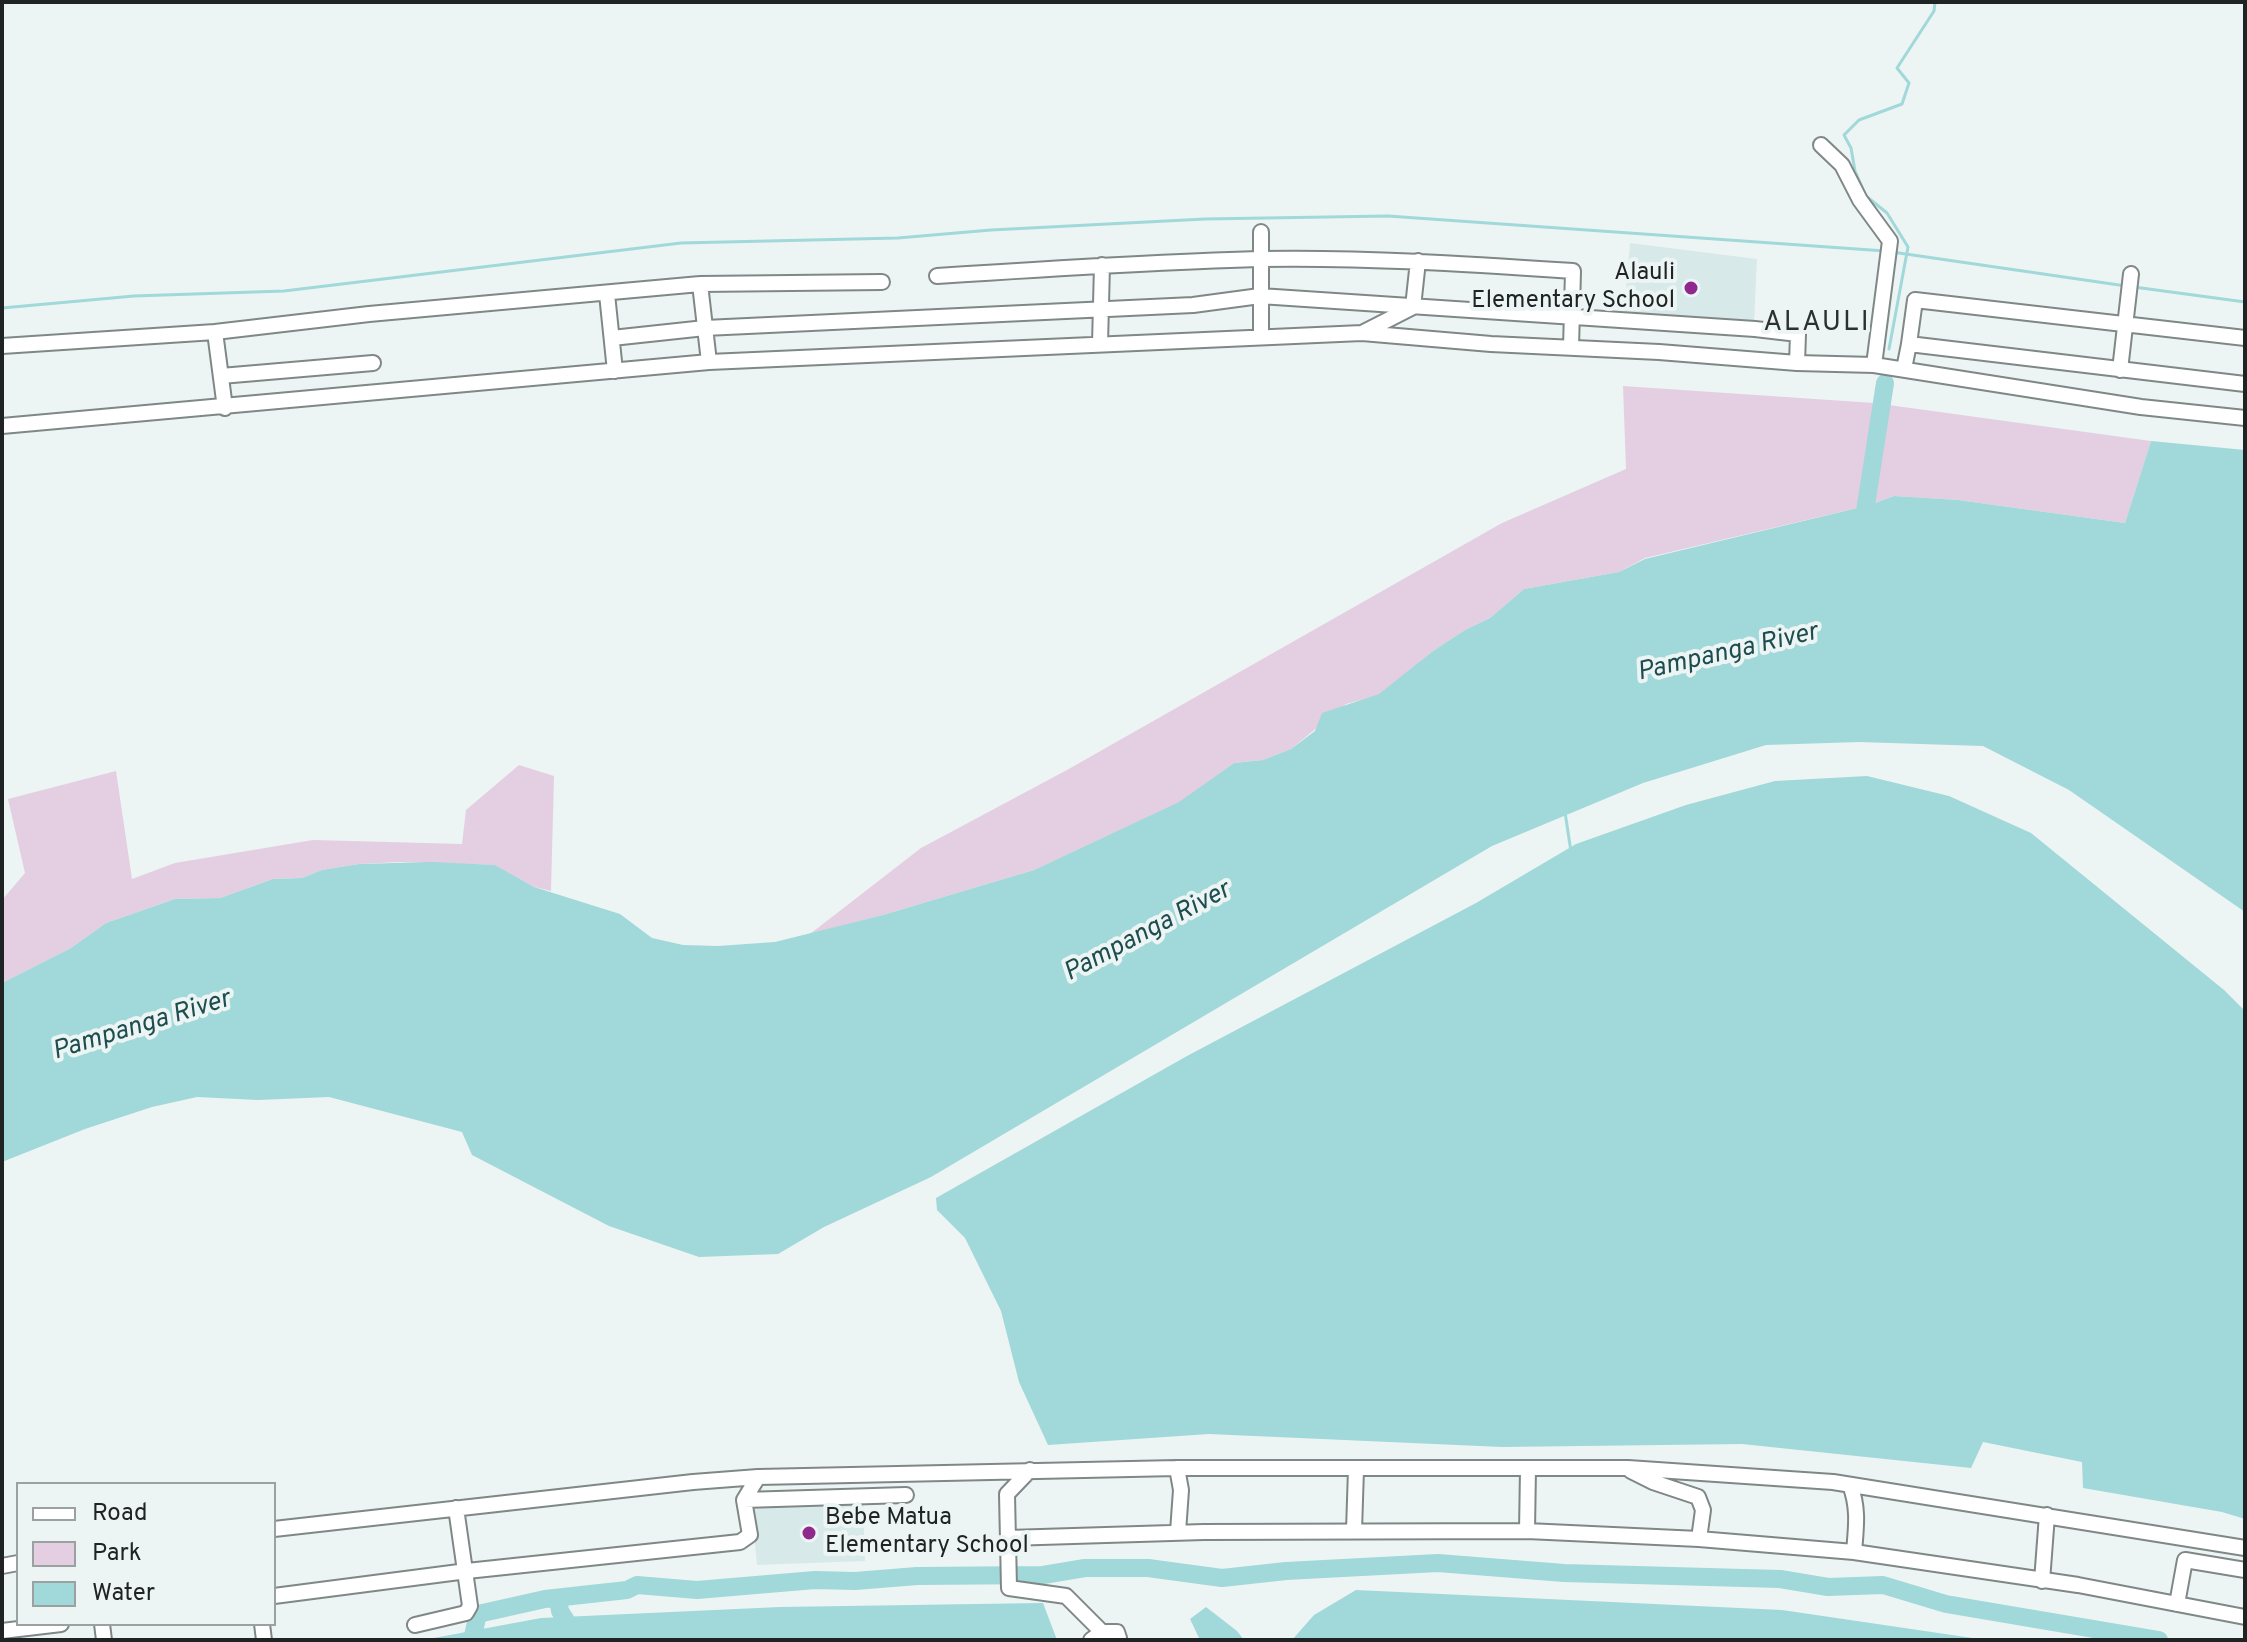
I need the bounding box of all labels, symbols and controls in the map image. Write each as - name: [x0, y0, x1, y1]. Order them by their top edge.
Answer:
- place label: Alauli Elementary School: [1471, 260, 1675, 316]
- marker: Alauli Elementary School: [1682, 279, 1700, 297]
- district label: ALAULI: [1763, 307, 1871, 341]
- water label: Pampanga River: [1635, 618, 1821, 690]
- water label: Pampanga River: [1059, 876, 1237, 990]
- water label: Pampanga River: [49, 985, 235, 1069]
- legend: [16, 1482, 276, 1626]
- text: Road: [92, 1499, 148, 1529]
- place label: Bebe Matua Elementary School: [825, 1505, 1029, 1561]
- marker: Bebe Matua Elementary School: [800, 1524, 818, 1542]
- text: Park: [92, 1539, 142, 1569]
- text: Water: [92, 1579, 155, 1609]

